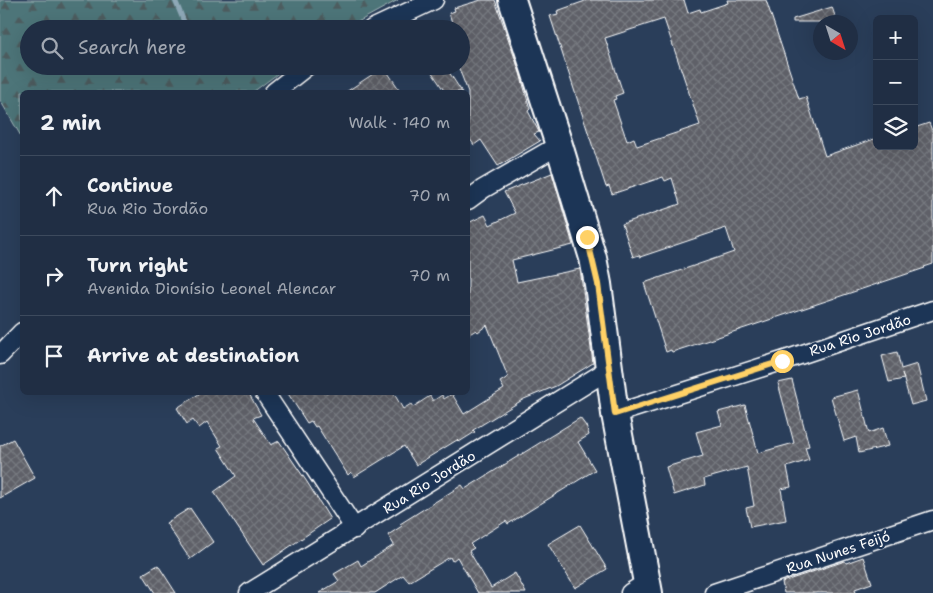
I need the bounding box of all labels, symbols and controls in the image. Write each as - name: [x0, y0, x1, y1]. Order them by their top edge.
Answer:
- north arrow: [813, 15, 858, 60]
- map controls: [873, 15, 918, 150]
- button: +: [873, 15, 918, 60]
- search box: [20, 20, 470, 75]
- icon: search: [38, 34, 66, 62]
- text: Search here: [78, 35, 187, 60]
- button: −: [873, 60, 918, 105]
- button: layers: [873, 105, 918, 150]
- text: 2 min: [40, 109, 101, 137]
- text: Walk · 140 m: [348, 112, 450, 133]
- text: Continue: [87, 173, 173, 198]
- icon: ahead: [40, 182, 68, 210]
- text: 70 m: [409, 185, 450, 206]
- text: Rua Rio Jordão: [87, 198, 208, 219]
- route end: [576, 226, 599, 249]
- text: Turn right: [87, 253, 188, 278]
- icon: right: [40, 262, 68, 290]
- text: 70 m: [409, 265, 450, 286]
- text: Avenida Dionísio Leonel Alencar: [87, 278, 336, 299]
- street label: Rua Rio Jordão: [807, 310, 913, 360]
- icon: arrive: [40, 342, 68, 370]
- text: Arrive at destination: [87, 343, 299, 368]
- route start: [771, 350, 794, 373]
- street label: Rua Rio Jordão: [379, 446, 479, 518]
- street label: Rua Nunes Feijó: [784, 527, 892, 577]

